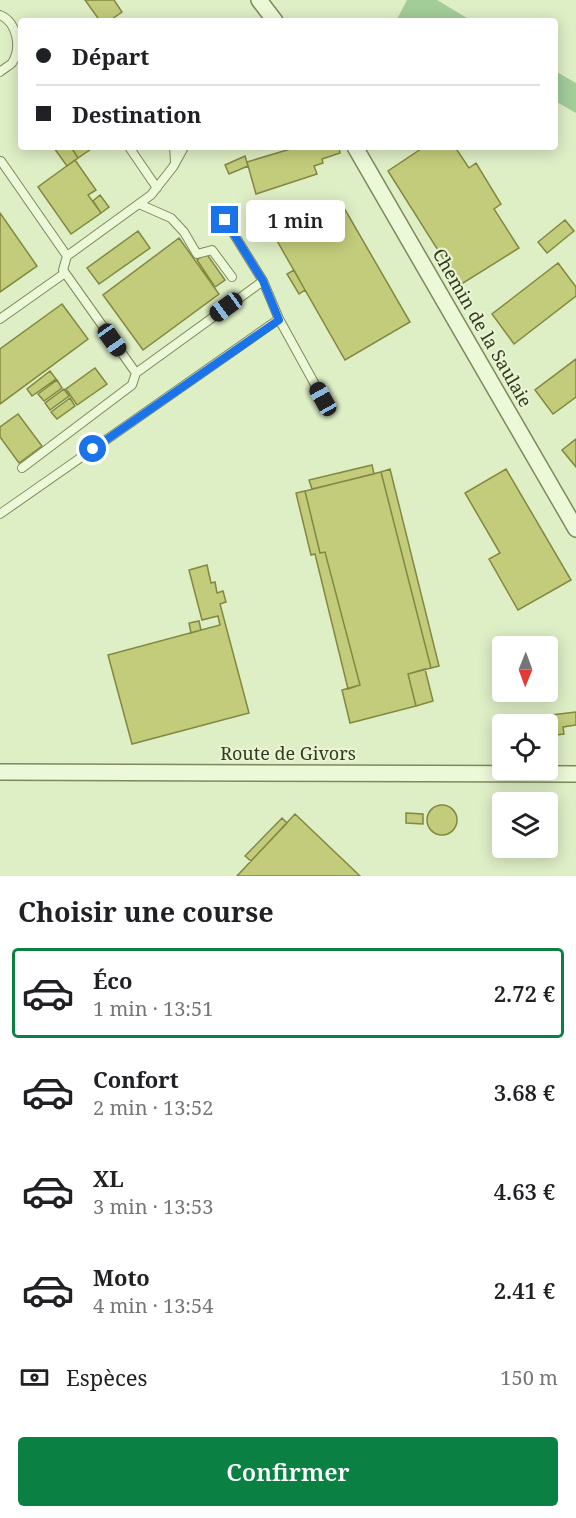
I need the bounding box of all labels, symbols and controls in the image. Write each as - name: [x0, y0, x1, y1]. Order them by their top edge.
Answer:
- text: Départ: [72, 41, 149, 71]
- text: Destination: [72, 99, 201, 129]
- callout: 1 min: [246, 199, 345, 241]
- route end: [211, 206, 238, 233]
- text: 1 min: [268, 207, 323, 234]
- street label: Chemin de la Saulaie: [428, 244, 538, 411]
- car: [206, 289, 246, 325]
- car: [94, 320, 130, 360]
- car: [306, 379, 340, 419]
- route start: [79, 435, 106, 462]
- north arrow: [492, 636, 558, 702]
- map controls: [492, 636, 558, 858]
- button: locate: [492, 714, 558, 780]
- street label: Route de Givors: [220, 741, 356, 765]
- button: layers: [492, 792, 558, 858]
- text: Choisir une course: [18, 893, 274, 930]
- text: Éco: [93, 965, 132, 995]
- icon: car: [21, 966, 75, 1020]
- text: 2.72 €: [494, 978, 555, 1008]
- text: 1 min · 13:51: [93, 995, 213, 1022]
- text: Confort: [93, 1064, 179, 1094]
- icon: car: [21, 1065, 75, 1119]
- text: 3.68 €: [494, 1077, 555, 1107]
- text: 2 min · 13:52: [93, 1094, 213, 1121]
- text: XL: [93, 1163, 124, 1193]
- icon: car: [21, 1164, 75, 1218]
- text: 4.63 €: [494, 1176, 555, 1206]
- text: 3 min · 13:53: [93, 1193, 213, 1220]
- text: Moto: [93, 1262, 150, 1292]
- icon: car: [21, 1263, 75, 1317]
- text: 2.41 €: [494, 1275, 555, 1305]
- text: 4 min · 13:54: [93, 1292, 213, 1319]
- icon: cash: [18, 1361, 51, 1394]
- text: Espèces: [66, 1362, 147, 1392]
- text: 150 m: [500, 1364, 558, 1391]
- button: Confirmer: [18, 1437, 558, 1506]

